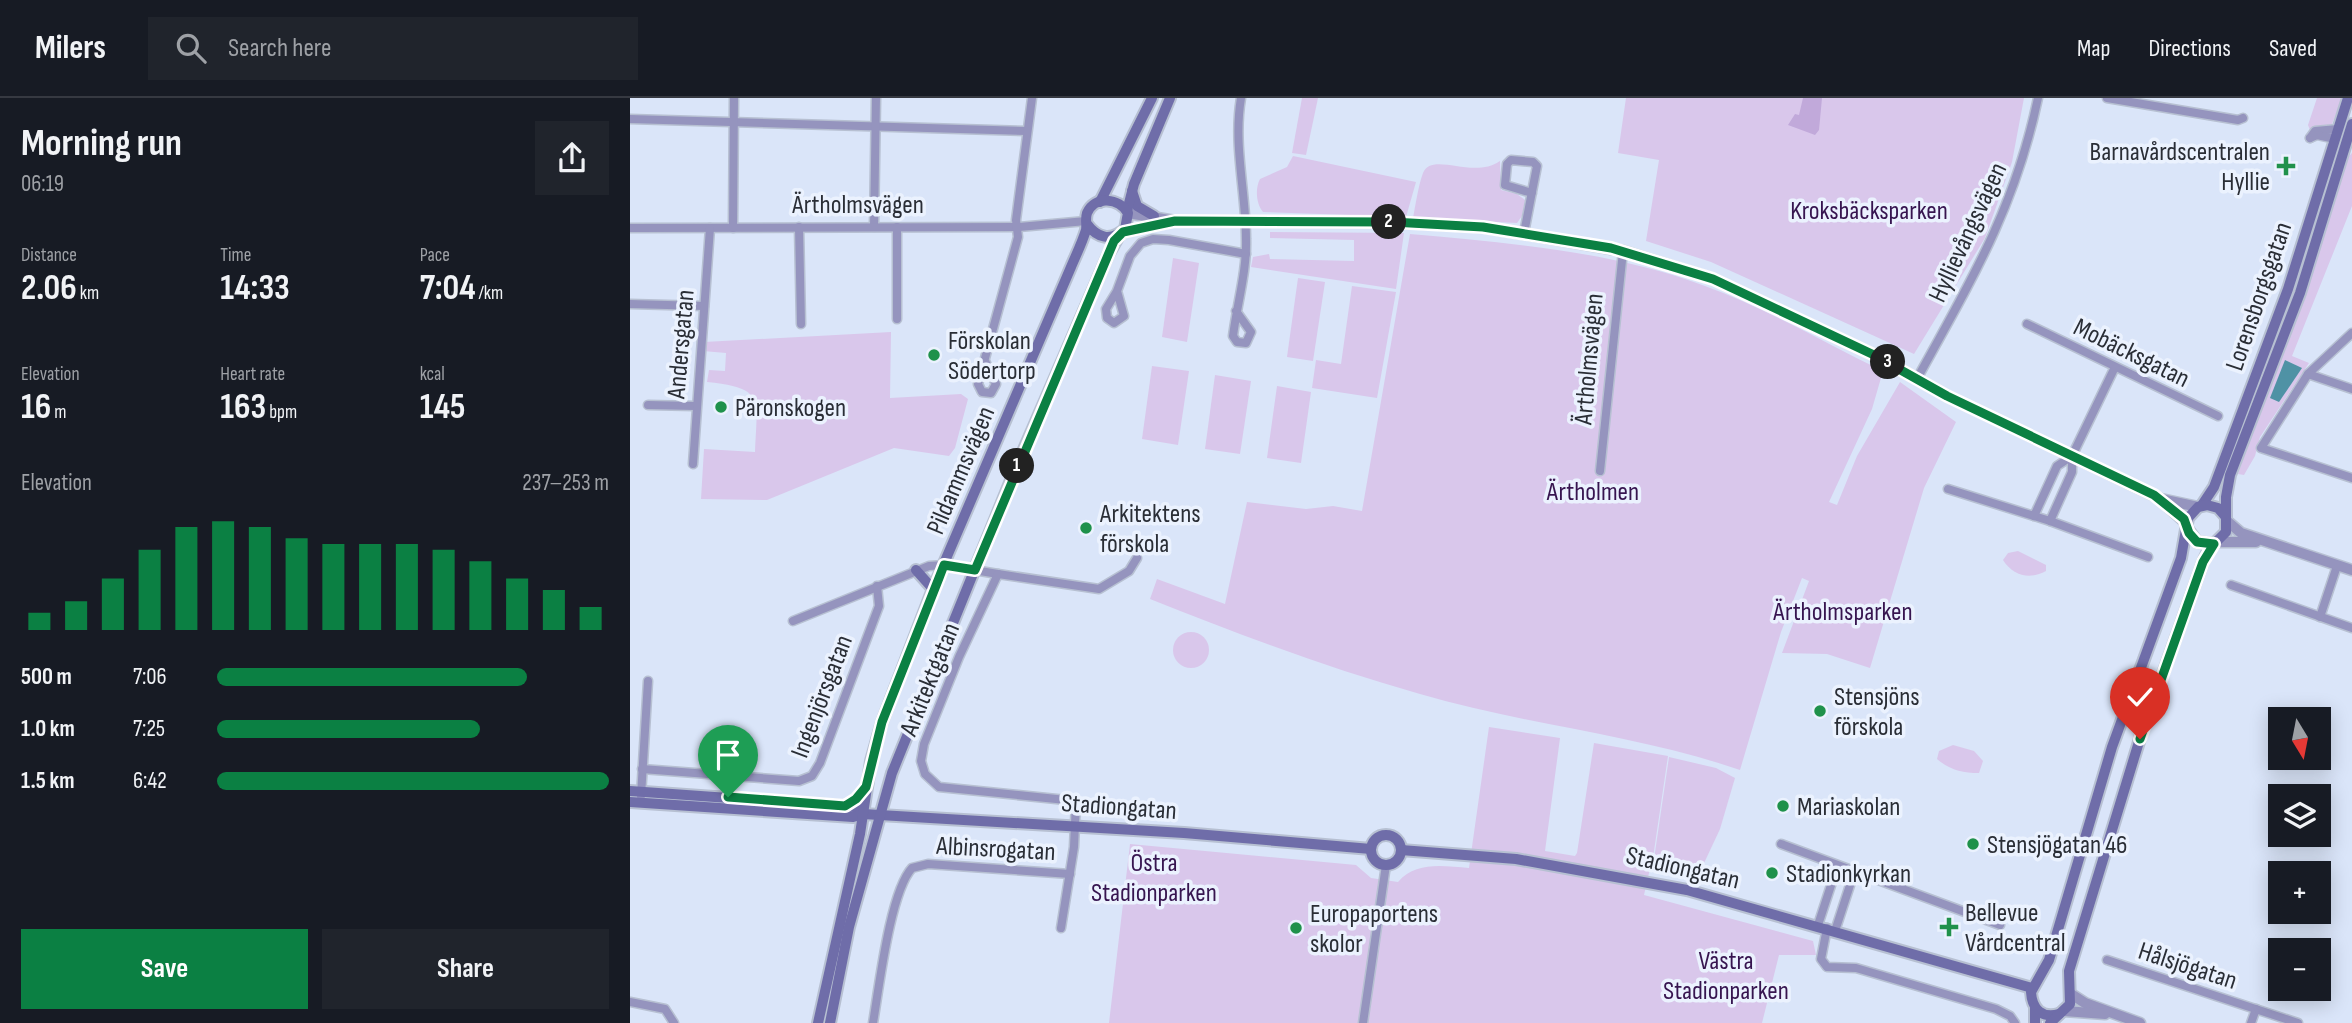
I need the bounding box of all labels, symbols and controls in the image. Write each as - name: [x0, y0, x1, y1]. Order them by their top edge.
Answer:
- search box: [148, 17, 638, 80]
- text: Milers: [35, 28, 106, 68]
- icon: search: [172, 29, 210, 67]
- text: Search here: [228, 33, 331, 64]
- text: Map: [2077, 34, 2110, 63]
- text: Directions: [2148, 34, 2231, 63]
- text: Saved: [2269, 34, 2317, 63]
- text: Morning run: [21, 121, 182, 166]
- button: share: [535, 121, 609, 195]
- place label: Barnavårdscentralen Hyllie: [2090, 137, 2270, 198]
- marker: Barnavårdscentralen Hyllie: [2276, 156, 2296, 176]
- street label: Hyllievångsvägen: [1922, 158, 2014, 307]
- text: 06:19: [21, 170, 64, 198]
- street label: Ärtholmsvägen: [791, 190, 924, 221]
- park label: Kroksbäcksparken: [1790, 196, 1948, 227]
- pin: 2: [1372, 204, 1406, 240]
- text: 2: [1384, 210, 1393, 233]
- street label: Lorensborgsgatan: [2220, 218, 2299, 375]
- text: Distance: [21, 244, 77, 267]
- text: Time: [220, 244, 251, 267]
- text: Pace: [420, 244, 450, 267]
- text: 2.06: [21, 267, 77, 310]
- text: 14:33: [220, 267, 290, 310]
- text: 7:04: [420, 267, 476, 310]
- text: km: [77, 282, 99, 305]
- text: /km: [476, 282, 503, 305]
- street label: Andersgatan: [661, 288, 702, 401]
- street label: Ärtholmsvägen: [1568, 292, 1611, 427]
- street label: Mobäcksgatan: [2068, 312, 2194, 395]
- place label: Förskolan Södertorp: [948, 326, 1036, 387]
- pin: 3: [1870, 344, 1906, 380]
- marker: Förskolan Södertorp: [926, 347, 942, 363]
- text: 3: [1883, 350, 1892, 373]
- text: Elevation: [21, 363, 80, 386]
- text: Heart rate: [220, 363, 285, 386]
- text: kcal: [420, 363, 445, 386]
- text: 16: [21, 386, 51, 429]
- text: 163: [220, 386, 266, 429]
- text: 145: [420, 386, 465, 429]
- place label: Päronskogen: [735, 393, 846, 424]
- marker: Päronskogen: [713, 399, 729, 415]
- text: m: [51, 401, 66, 424]
- text: bpm: [266, 401, 297, 424]
- street label: Pildammsvägen: [921, 402, 1002, 539]
- pin: 1: [1000, 448, 1034, 484]
- text: 1: [1013, 454, 1020, 477]
- text: Elevation: [21, 469, 92, 497]
- text: 237–253 m: [522, 469, 609, 497]
- park label: Ärtholmen: [1546, 477, 1639, 508]
- place label: Arkitektens förskola: [1099, 499, 1201, 560]
- marker: Arkitektens förskola: [1078, 520, 1094, 536]
- park label: Ärtholmsparken: [1772, 597, 1913, 628]
- street label: Arkitektgatan: [893, 619, 967, 741]
- street label: Ingenjörsgatan: [785, 631, 860, 762]
- text: 500 m: [21, 663, 72, 691]
- text: 7:06: [133, 663, 167, 691]
- pin: [2110, 667, 2170, 739]
- icon: check: [2121, 678, 2159, 716]
- place label: Stensjöns förskola: [1834, 682, 1920, 743]
- marker: Stensjöns förskola: [1812, 703, 1828, 719]
- north arrow: [2268, 707, 2331, 770]
- map controls: [2268, 707, 2331, 1001]
- text: 1.0 km: [21, 715, 75, 743]
- text: 7:25: [133, 715, 165, 743]
- pin: [698, 725, 758, 797]
- icon: arrive: [709, 736, 747, 774]
- text: 1.5 km: [21, 767, 74, 795]
- text: 6:42: [133, 767, 167, 795]
- button: layers: [2268, 784, 2331, 847]
- street label: Stadiongatan: [1060, 788, 1178, 827]
- place label: Mariaskolan: [1797, 792, 1900, 823]
- marker: Mariaskolan: [1775, 798, 1791, 814]
- place label: Stensjögatan 46: [1987, 830, 2128, 861]
- street label: Albinsrogatan: [935, 831, 1056, 868]
- marker: Stensjögatan 46: [1965, 836, 1981, 852]
- street label: Stadiongatan: [1623, 840, 1742, 897]
- park label: Östra Stadionparken: [1091, 848, 1217, 909]
- place label: Stadionkyrkan: [1786, 859, 1911, 890]
- button: +: [2268, 861, 2331, 924]
- marker: Stadionkyrkan: [1764, 865, 1780, 881]
- place label: Bellevue Vårdcentral: [1965, 898, 2066, 959]
- place label: Europaportens skolor: [1310, 899, 1438, 960]
- marker: Bellevue Vårdcentral: [1939, 917, 1959, 937]
- marker: Europaportens skolor: [1288, 920, 1304, 936]
- button: Save: [21, 929, 308, 1009]
- button: Share: [322, 929, 609, 1009]
- street label: Hålsjögatan: [2134, 936, 2241, 997]
- button: −: [2268, 938, 2331, 1001]
- park label: Västra Stadionparken: [1663, 946, 1789, 1007]

